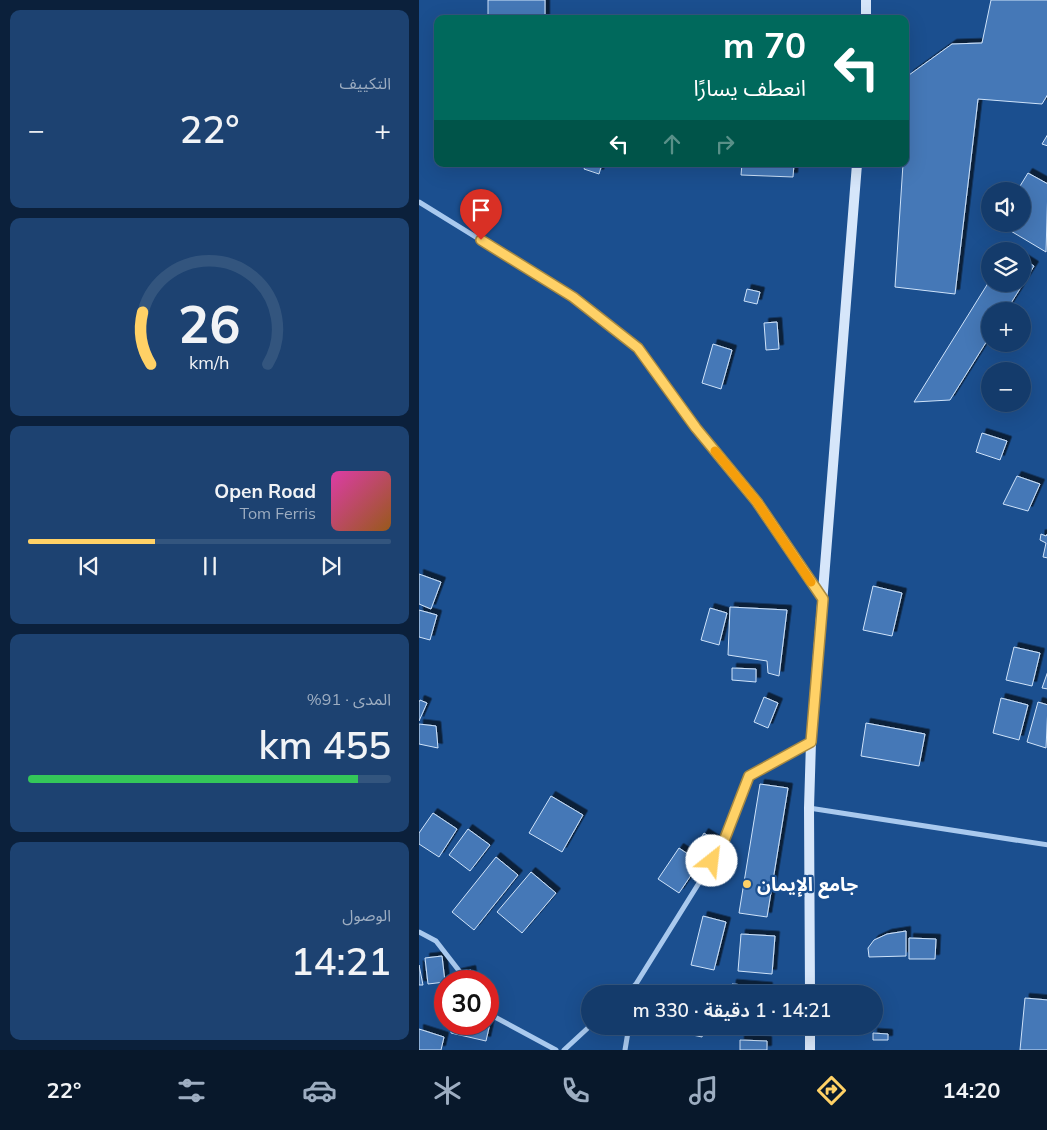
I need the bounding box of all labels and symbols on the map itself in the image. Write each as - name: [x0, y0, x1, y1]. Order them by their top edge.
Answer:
- pin: [460, 189, 502, 240]
- position arrow: [685, 834, 737, 886]
- place label: جامع الإيمان: [757, 872, 858, 899]
- marker: جامع الإيمان: [741, 878, 753, 890]
- speed limit sign: 30: [434, 970, 499, 1035]

